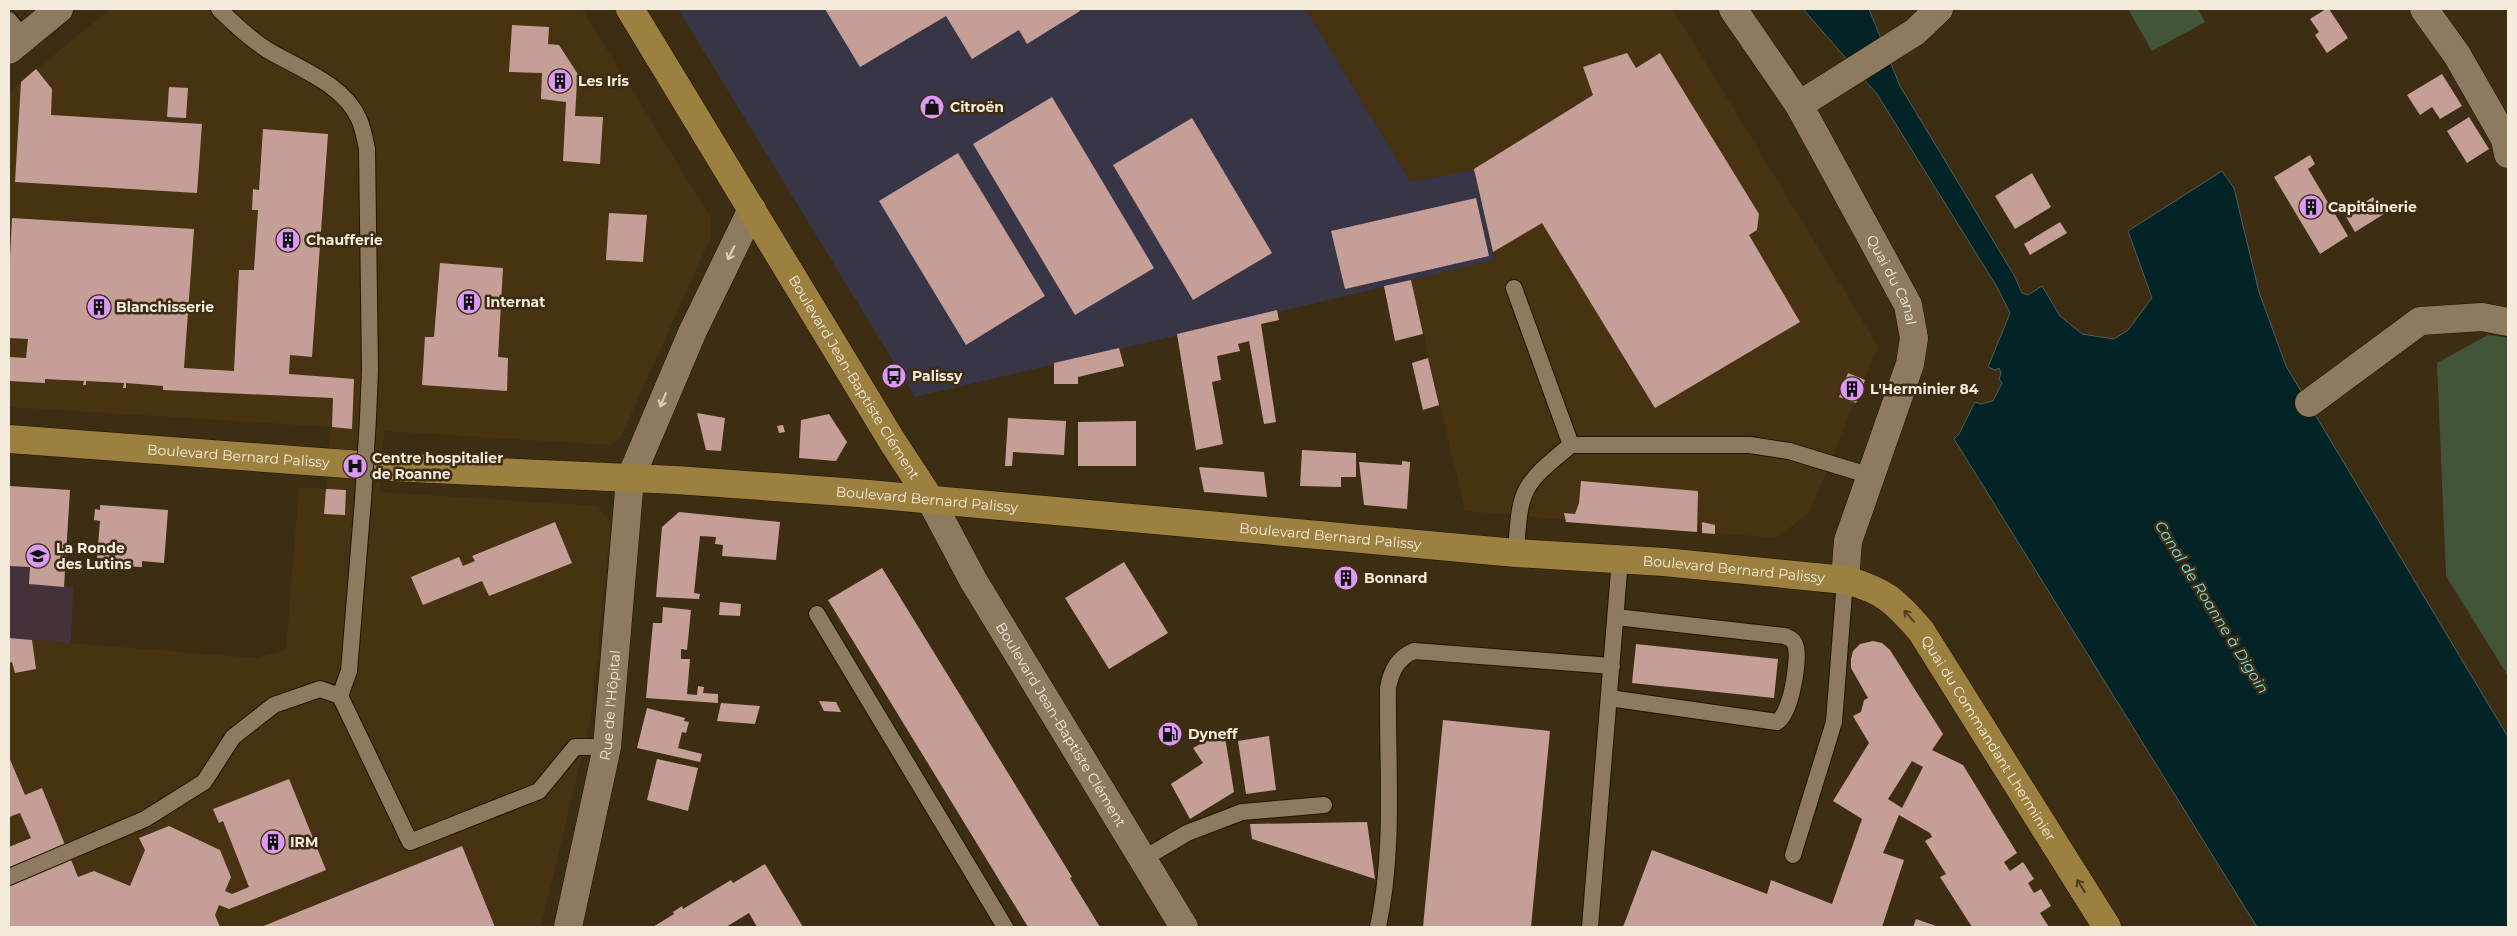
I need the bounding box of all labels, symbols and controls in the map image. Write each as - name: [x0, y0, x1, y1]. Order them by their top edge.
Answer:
- building icon: Les Iris: [547, 68, 573, 94]
- place label: Les Iris: [578, 72, 629, 90]
- shop icon: Citroën: [919, 94, 945, 120]
- place label: Citroën: [950, 98, 1004, 116]
- building icon: Capitainerie: [2298, 194, 2324, 220]
- place label: Capitainerie: [2328, 198, 2417, 216]
- building icon: Chaufferie: [275, 227, 301, 253]
- place label: Chaufferie: [306, 231, 383, 249]
- street label: Quai du Canal: [1862, 231, 1920, 327]
- one-way arrow: [726, 245, 736, 260]
- street label: Boulevard Jean-Baptiste Clément: [785, 272, 924, 483]
- building icon: Internat: [456, 289, 482, 315]
- place label: Internat: [486, 293, 545, 311]
- building icon: Blanchisserie: [86, 294, 112, 320]
- place label: Blanchisserie: [116, 298, 214, 316]
- bus stop icon: Palissy: [881, 363, 907, 389]
- place label: Palissy: [912, 367, 963, 385]
- building icon: L'Herminier 84: [1839, 376, 1865, 402]
- place label: L'Herminier 84: [1870, 380, 1979, 398]
- one-way arrow: [658, 392, 668, 407]
- street label: Boulevard Bernard Palissy: [146, 440, 331, 472]
- place label: Centre hospitalier de Roanne: [372, 449, 503, 483]
- hospital icon: Centre hospitalier de Roanne: [342, 453, 368, 479]
- street label: Boulevard Bernard Palissy: [835, 482, 1019, 517]
- water label: Canal de Roanne à Digoin: [2151, 517, 2273, 697]
- street label: Boulevard Bernard Palissy: [1238, 519, 1423, 553]
- place label: La Ronde des Lutins: [56, 539, 132, 573]
- school or university icon: La Ronde des Lutins: [25, 543, 51, 569]
- street label: Boulevard Bernard Palissy: [1642, 552, 1826, 587]
- building icon: Bonnard: [1333, 565, 1359, 591]
- place label: Bonnard: [1364, 569, 1427, 587]
- one-way arrow: [1903, 610, 1915, 623]
- street label: Boulevard Jean-Baptiste Clément: [992, 619, 1130, 831]
- street label: Quai du Commandant Lherminier: [1917, 632, 2060, 845]
- street label: Rue de l'Hôpital: [595, 649, 624, 762]
- fuel station icon: Dyneff: [1157, 721, 1183, 747]
- place label: Dyneff: [1188, 725, 1238, 743]
- building icon: IRM: [260, 829, 286, 855]
- place label: IRM: [290, 833, 318, 851]
- one-way arrow: [2076, 879, 2086, 893]

